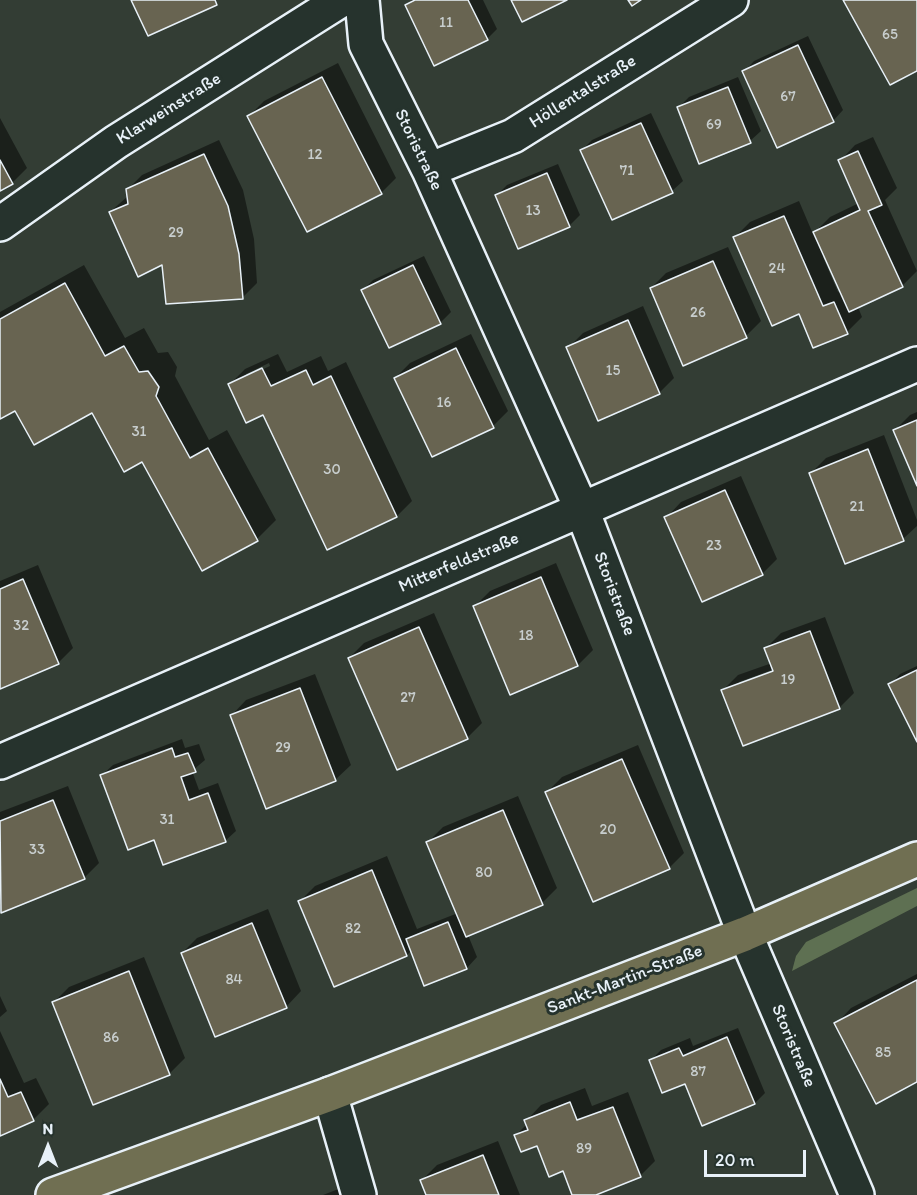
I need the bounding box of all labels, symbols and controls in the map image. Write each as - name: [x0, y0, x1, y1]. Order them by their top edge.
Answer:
- house number: 11: [439, 14, 453, 32]
- house number: 65: [882, 26, 898, 44]
- street label: Höllentalstraße: [526, 51, 640, 133]
- street label: Klarweinstraße: [113, 68, 225, 150]
- house number: 67: [780, 88, 796, 106]
- street label: Storistraße: [389, 106, 447, 194]
- house number: 69: [706, 116, 722, 134]
- house number: 12: [308, 146, 322, 164]
- house number: 71: [620, 162, 634, 180]
- house number: 13: [525, 202, 541, 220]
- house number: 29: [168, 224, 184, 242]
- house number: 24: [769, 260, 785, 278]
- house number: 26: [690, 304, 706, 322]
- house number: 15: [606, 362, 620, 380]
- house number: 16: [437, 394, 451, 412]
- house number: 31: [131, 423, 147, 441]
- house number: 30: [323, 461, 341, 479]
- house number: 21: [850, 498, 864, 516]
- street label: Mitterfeldstraße: [396, 528, 522, 598]
- house number: 23: [706, 537, 722, 555]
- street label: Storistraße: [588, 549, 640, 639]
- house number: 32: [13, 617, 29, 635]
- house number: 18: [518, 627, 534, 645]
- house number: 19: [781, 671, 795, 689]
- house number: 27: [400, 689, 416, 707]
- house number: 29: [275, 739, 291, 757]
- house number: 31: [159, 811, 175, 829]
- house number: 20: [599, 821, 617, 839]
- house number: 33: [29, 841, 45, 859]
- house number: 80: [475, 864, 493, 882]
- house number: 82: [345, 920, 361, 938]
- street label: Sankt-Martin-Straße: [544, 940, 706, 1020]
- house number: 84: [225, 971, 243, 989]
- street label: Storistraße: [766, 1001, 820, 1091]
- house number: 86: [103, 1029, 119, 1047]
- house number: 85: [875, 1044, 891, 1062]
- house number: 87: [690, 1063, 706, 1081]
- north arrow: [18, 1117, 78, 1177]
- text: N: [43, 1119, 53, 1138]
- scale bar: [707, 1138, 809, 1176]
- house number: 89: [576, 1140, 592, 1158]
- text: 20 m: [715, 1149, 755, 1171]

